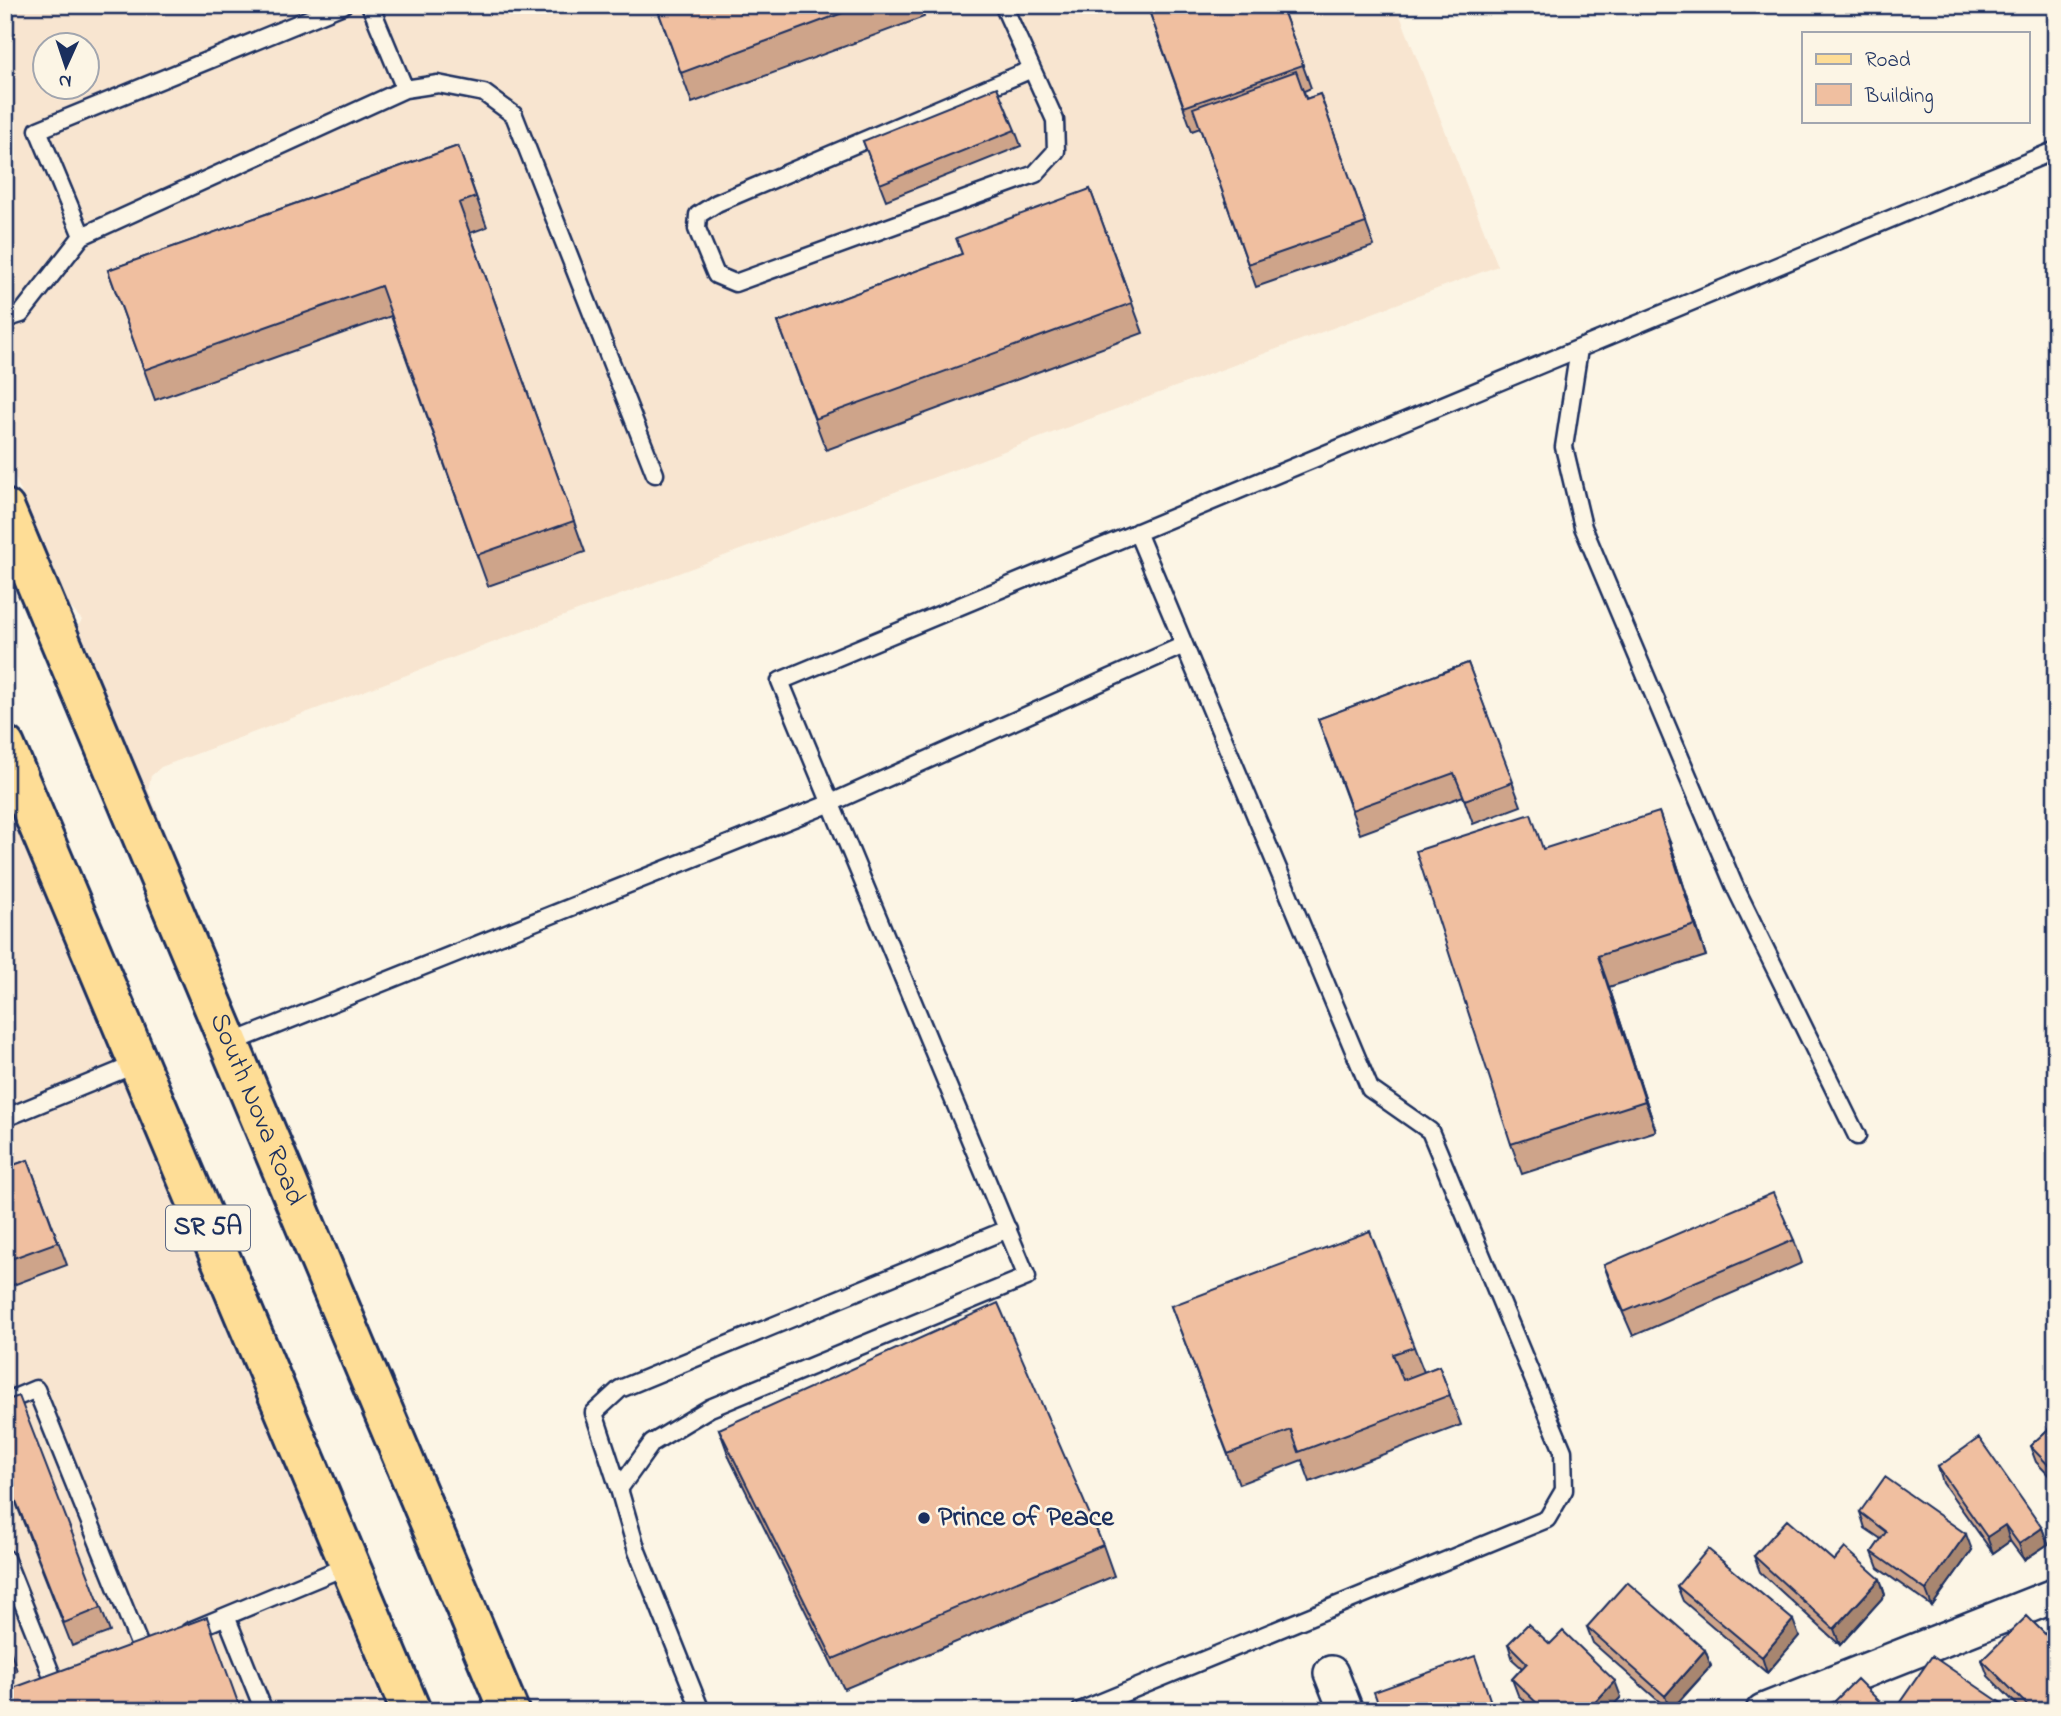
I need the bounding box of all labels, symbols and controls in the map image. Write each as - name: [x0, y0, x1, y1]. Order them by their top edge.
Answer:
- north arrow: [32, 32, 102, 102]
- legend: [1802, 32, 2030, 122]
- text: Road: [1865, 46, 1911, 76]
- text: N: [58, 67, 72, 94]
- text: Building: [1864, 82, 1934, 114]
- street label: South Nova Road: [198, 1007, 315, 1212]
- road number: SR 5A: [166, 1205, 250, 1250]
- place label: Prince of Peace: [938, 1498, 1115, 1539]
- marker: Prince of Peace: [916, 1510, 932, 1526]

